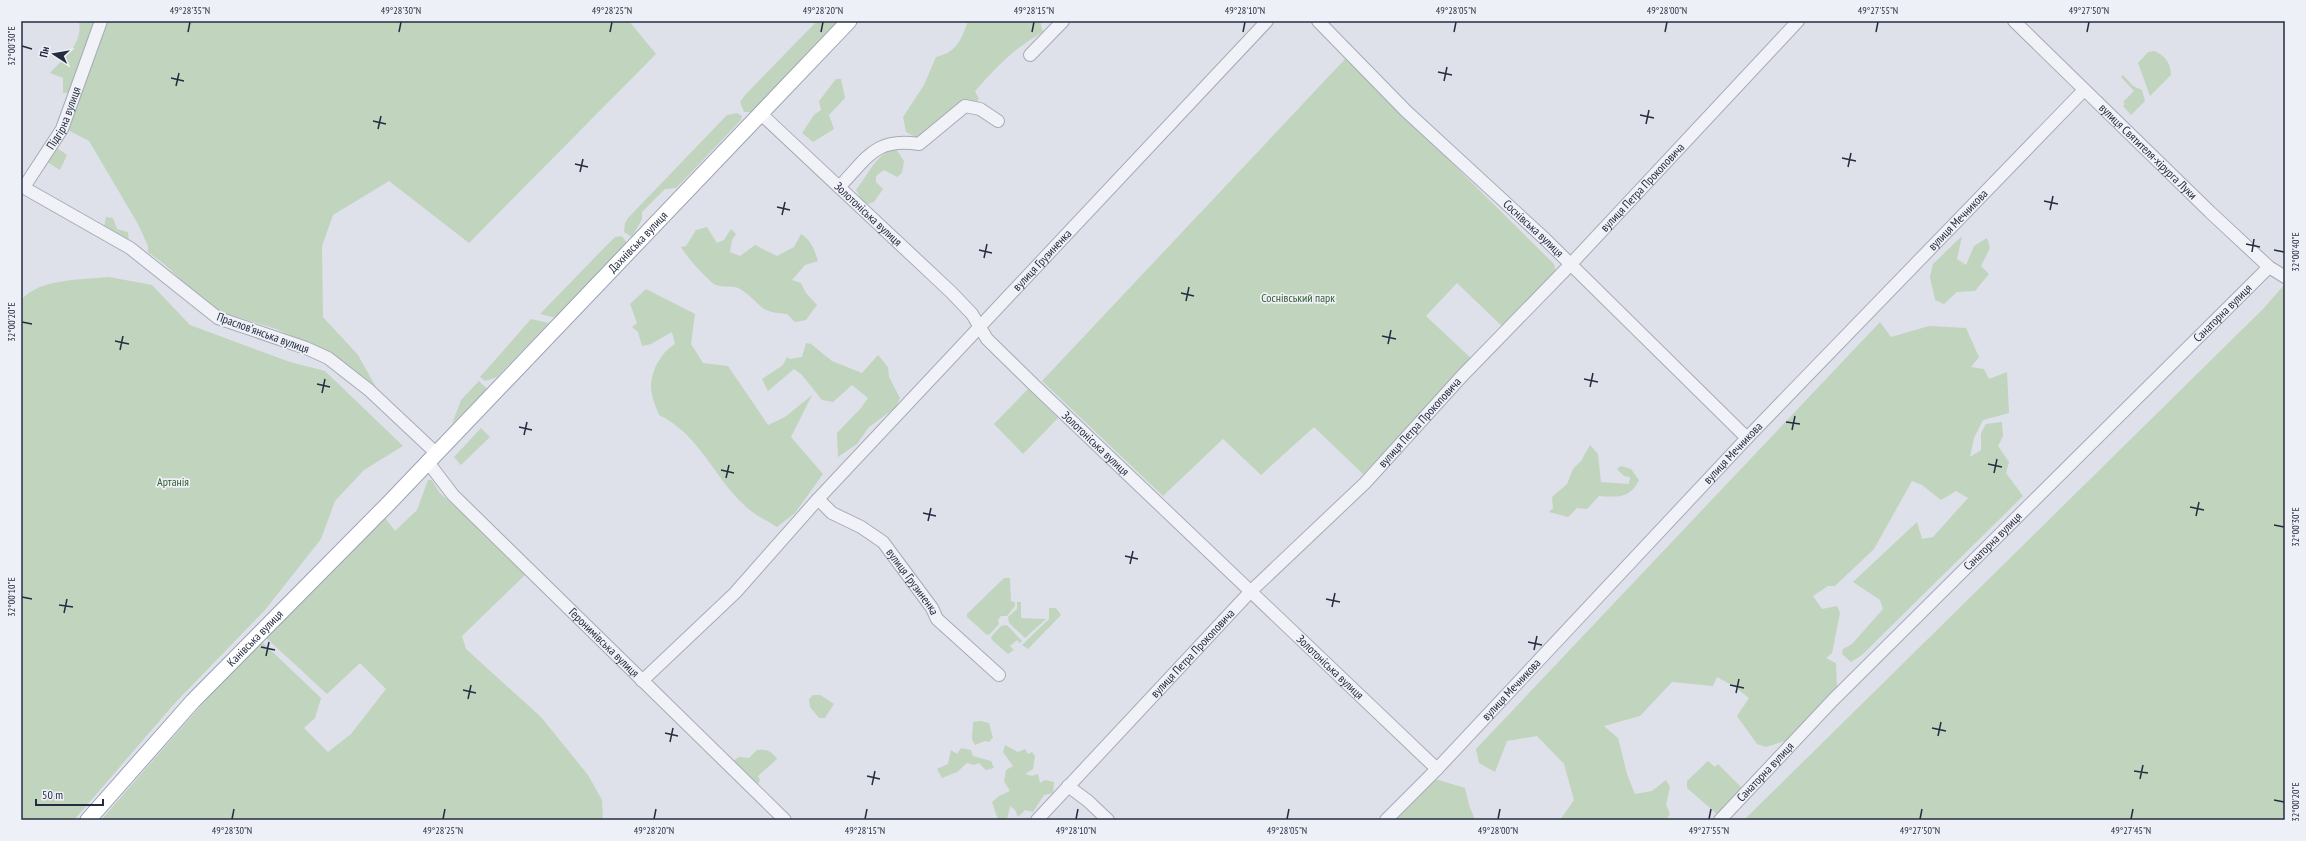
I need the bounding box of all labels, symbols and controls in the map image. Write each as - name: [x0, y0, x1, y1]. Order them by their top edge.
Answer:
- text: 49°28'35"N: [170, 4, 210, 17]
- text: 49°28'30"N: [381, 4, 421, 17]
- text: 49°28'25"N: [592, 4, 632, 17]
- text: 49°28'20"N: [803, 4, 843, 17]
- text: 49°28'15"N: [1014, 4, 1054, 17]
- text: 49°28'10"N: [1225, 4, 1265, 17]
- text: 49°28'05"N: [1436, 4, 1476, 17]
- text: 49°28'00"N: [1647, 4, 1687, 17]
- text: 49°27'55"N: [1858, 4, 1898, 17]
- text: 49°27'50"N: [2069, 4, 2109, 17]
- text: 32°00'30"E: [5, 26, 18, 66]
- north arrow: [34, 34, 74, 74]
- text: Пн: [36, 45, 52, 59]
- street label: Підгірна вулиця: [43, 84, 84, 152]
- street label: вулиця Святителя-хірурга Луки: [2096, 100, 2200, 202]
- street label: вулиця Петра Прокоповича: [1597, 139, 1687, 235]
- street label: Золотоніська вулиця: [831, 179, 906, 249]
- street label: вулиця Мечникова: [1925, 186, 1991, 253]
- street label: Соснівська вулиця: [1500, 196, 1567, 260]
- street label: Дахнівська вулиця: [605, 208, 671, 276]
- street label: вулиця Грузиненка: [1009, 226, 1075, 294]
- text: 32°00'40"E: [2289, 232, 2302, 272]
- street label: Санаторна вулиця: [2190, 280, 2255, 345]
- park label: Соснівський парк: [1261, 290, 1335, 305]
- text: 32°00'20"E: [5, 302, 18, 342]
- street label: Прасловʼянська вулиця: [215, 309, 312, 356]
- street label: вулиця Петра Прокоповича: [1375, 374, 1464, 470]
- street label: Золотоніська вулиця: [1059, 408, 1133, 479]
- street label: вулиця Мечникова: [1700, 419, 1765, 487]
- park label: Артанія: [157, 474, 189, 489]
- text: 32°00'30"E: [2289, 507, 2302, 547]
- street label: Санаторна вулиця: [1960, 508, 2025, 573]
- street label: вулиця Грузиненка: [883, 545, 942, 617]
- text: 32°00'10"E: [5, 577, 18, 617]
- street label: Геронимівська вулиця: [566, 604, 643, 681]
- street label: вулиця Петра Прокоповича: [1147, 605, 1238, 701]
- street label: Канівська вулиця: [224, 606, 286, 669]
- street label: Золотоніська вулиця: [1294, 631, 1367, 702]
- street label: вулиця Мечникова: [1479, 655, 1544, 723]
- street label: Санаторна вулиця: [1733, 738, 1797, 805]
- scale bar: [36, 781, 103, 807]
- text: 32°00'20"E: [2289, 782, 2302, 822]
- text: 50 m: [42, 787, 63, 802]
- text: 49°28'30"N: [212, 824, 252, 837]
- text: 49°28'25"N: [423, 824, 463, 837]
- text: 49°28'20"N: [634, 824, 674, 837]
- text: 49°28'15"N: [845, 824, 885, 837]
- text: 49°28'10"N: [1056, 824, 1096, 837]
- text: 49°28'05"N: [1267, 824, 1307, 837]
- text: 49°28'00"N: [1478, 824, 1518, 837]
- text: 49°27'55"N: [1689, 824, 1729, 837]
- text: 49°27'50"N: [1900, 824, 1940, 837]
- text: 49°27'45"N: [2111, 824, 2151, 837]

